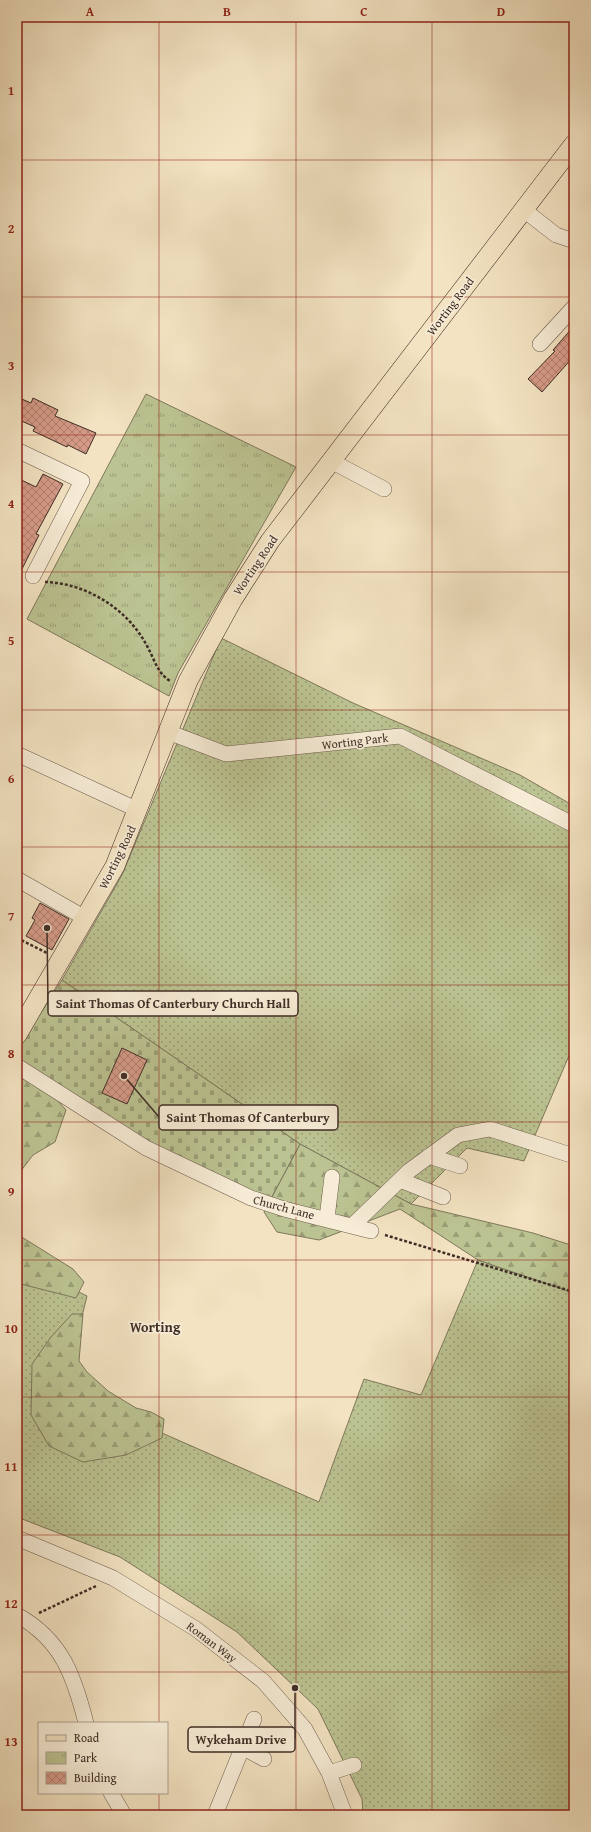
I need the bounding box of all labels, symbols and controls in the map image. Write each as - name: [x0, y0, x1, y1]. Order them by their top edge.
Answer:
- text: A: [86, 2, 95, 21]
- text: B: [223, 2, 231, 21]
- text: C: [360, 2, 368, 21]
- text: D: [497, 2, 505, 21]
- text: 1: [8, 81, 14, 100]
- text: 2: [8, 219, 15, 238]
- street label: Worting Road: [422, 273, 478, 339]
- text: 3: [8, 356, 14, 375]
- text: 4: [8, 494, 15, 513]
- street label: Worting Road: [229, 531, 282, 598]
- text: 5: [8, 631, 15, 650]
- street label: Worting Park: [321, 728, 390, 754]
- text: 6: [8, 769, 15, 788]
- street label: Worting Road: [94, 822, 140, 892]
- text: 7: [8, 907, 15, 926]
- callout: Saint Thomas Of Canterbury Church Hall: [48, 991, 298, 1016]
- text: Saint Thomas Of Canterbury Church Hall: [56, 994, 290, 1013]
- text: 8: [8, 1044, 15, 1063]
- callout: Saint Thomas Of Canterbury: [159, 1105, 338, 1130]
- text: Saint Thomas Of Canterbury: [166, 1108, 330, 1127]
- text: 9: [8, 1182, 15, 1201]
- street label: Church Lane: [251, 1191, 317, 1223]
- district label: Worting: [130, 1317, 181, 1337]
- text: 10: [4, 1319, 18, 1338]
- text: 11: [4, 1457, 18, 1476]
- text: 12: [4, 1594, 18, 1613]
- street label: Roman Way: [183, 1617, 241, 1667]
- legend: [38, 1722, 168, 1794]
- callout: Wykeham Drive: [188, 1727, 295, 1752]
- text: Road: [74, 1729, 100, 1746]
- text: Wykeham Drive: [196, 1730, 286, 1749]
- text: 13: [4, 1732, 18, 1751]
- text: Park: [74, 1749, 98, 1766]
- text: Building: [74, 1769, 117, 1786]

